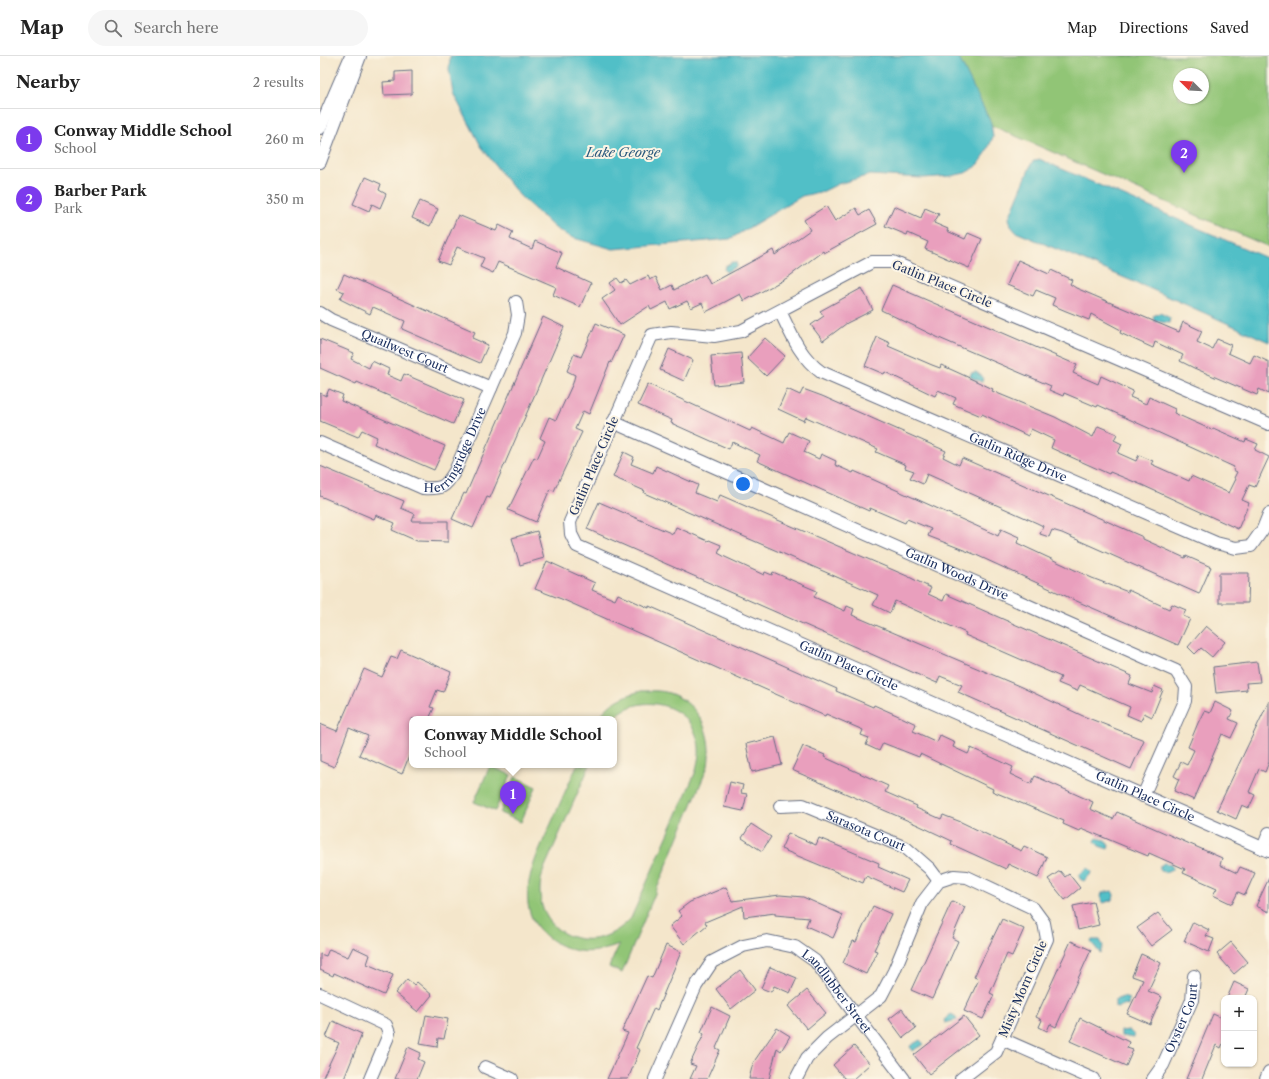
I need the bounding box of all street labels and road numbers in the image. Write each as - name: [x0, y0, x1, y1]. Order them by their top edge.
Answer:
- street label: Gatlin Place Circle: [890, 257, 995, 311]
- street label: Quailwest Court: [359, 326, 451, 376]
- street label: Herringridge Drive: [424, 404, 489, 495]
- street label: Gatlin Place Circle: [566, 414, 621, 518]
- street label: Gatlin Ridge Drive: [967, 429, 1070, 485]
- street label: Gatlin Woods Drive: [903, 544, 1011, 603]
- street label: Gatlin Place Circle: [797, 637, 901, 694]
- street label: Gatlin Place Circle: [1094, 768, 1198, 825]
- street label: Sarasota Court: [824, 808, 908, 854]
- street label: Misty Morn Circle: [995, 938, 1050, 1040]
- street label: Landlubber Street: [799, 946, 875, 1037]
- street label: Oyster Court: [1161, 982, 1200, 1055]

